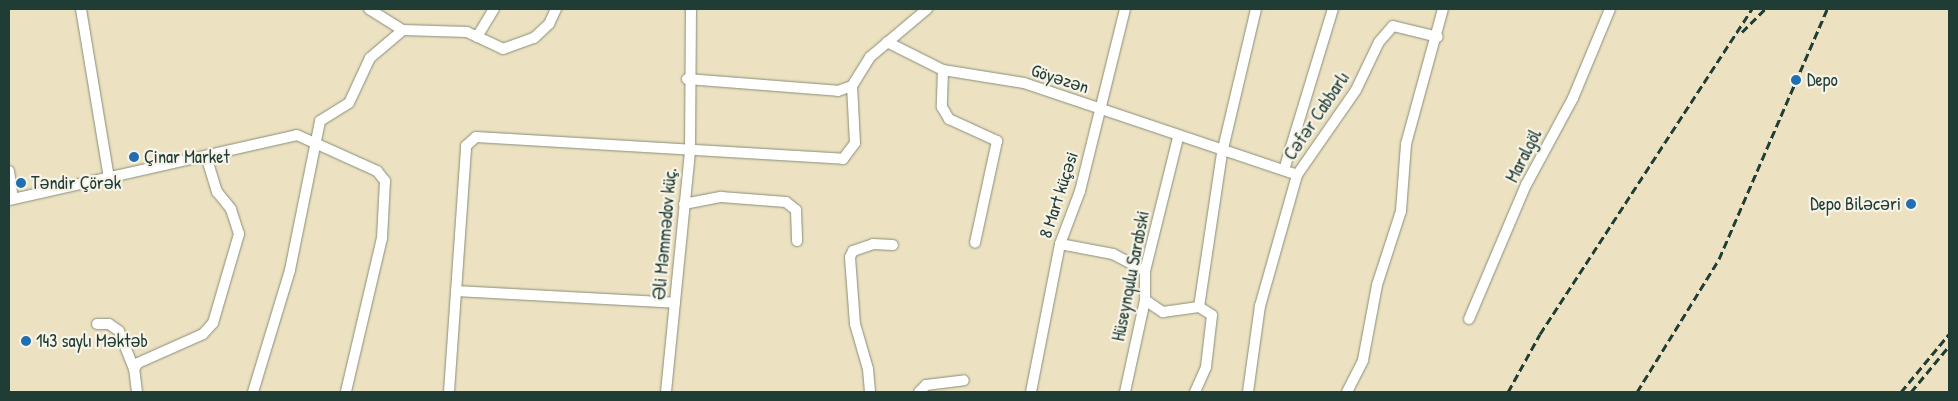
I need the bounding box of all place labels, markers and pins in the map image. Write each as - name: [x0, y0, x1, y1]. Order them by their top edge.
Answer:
- place label: Depo: [1807, 69, 1838, 91]
- marker: Depo: [1789, 73, 1803, 87]
- place label: Çinar Market: [144, 146, 230, 168]
- marker: Çinar Market: [128, 151, 140, 163]
- place label: Təndir Çörək: [31, 172, 121, 194]
- marker: Təndir Çörək: [15, 177, 27, 189]
- place label: Depo Biləcəri: [1810, 193, 1901, 215]
- marker: Depo Biləcəri: [1905, 198, 1917, 210]
- place label: 143 saylı Məktəb: [36, 330, 148, 352]
- marker: 143 saylı Məktəb: [20, 335, 32, 347]

